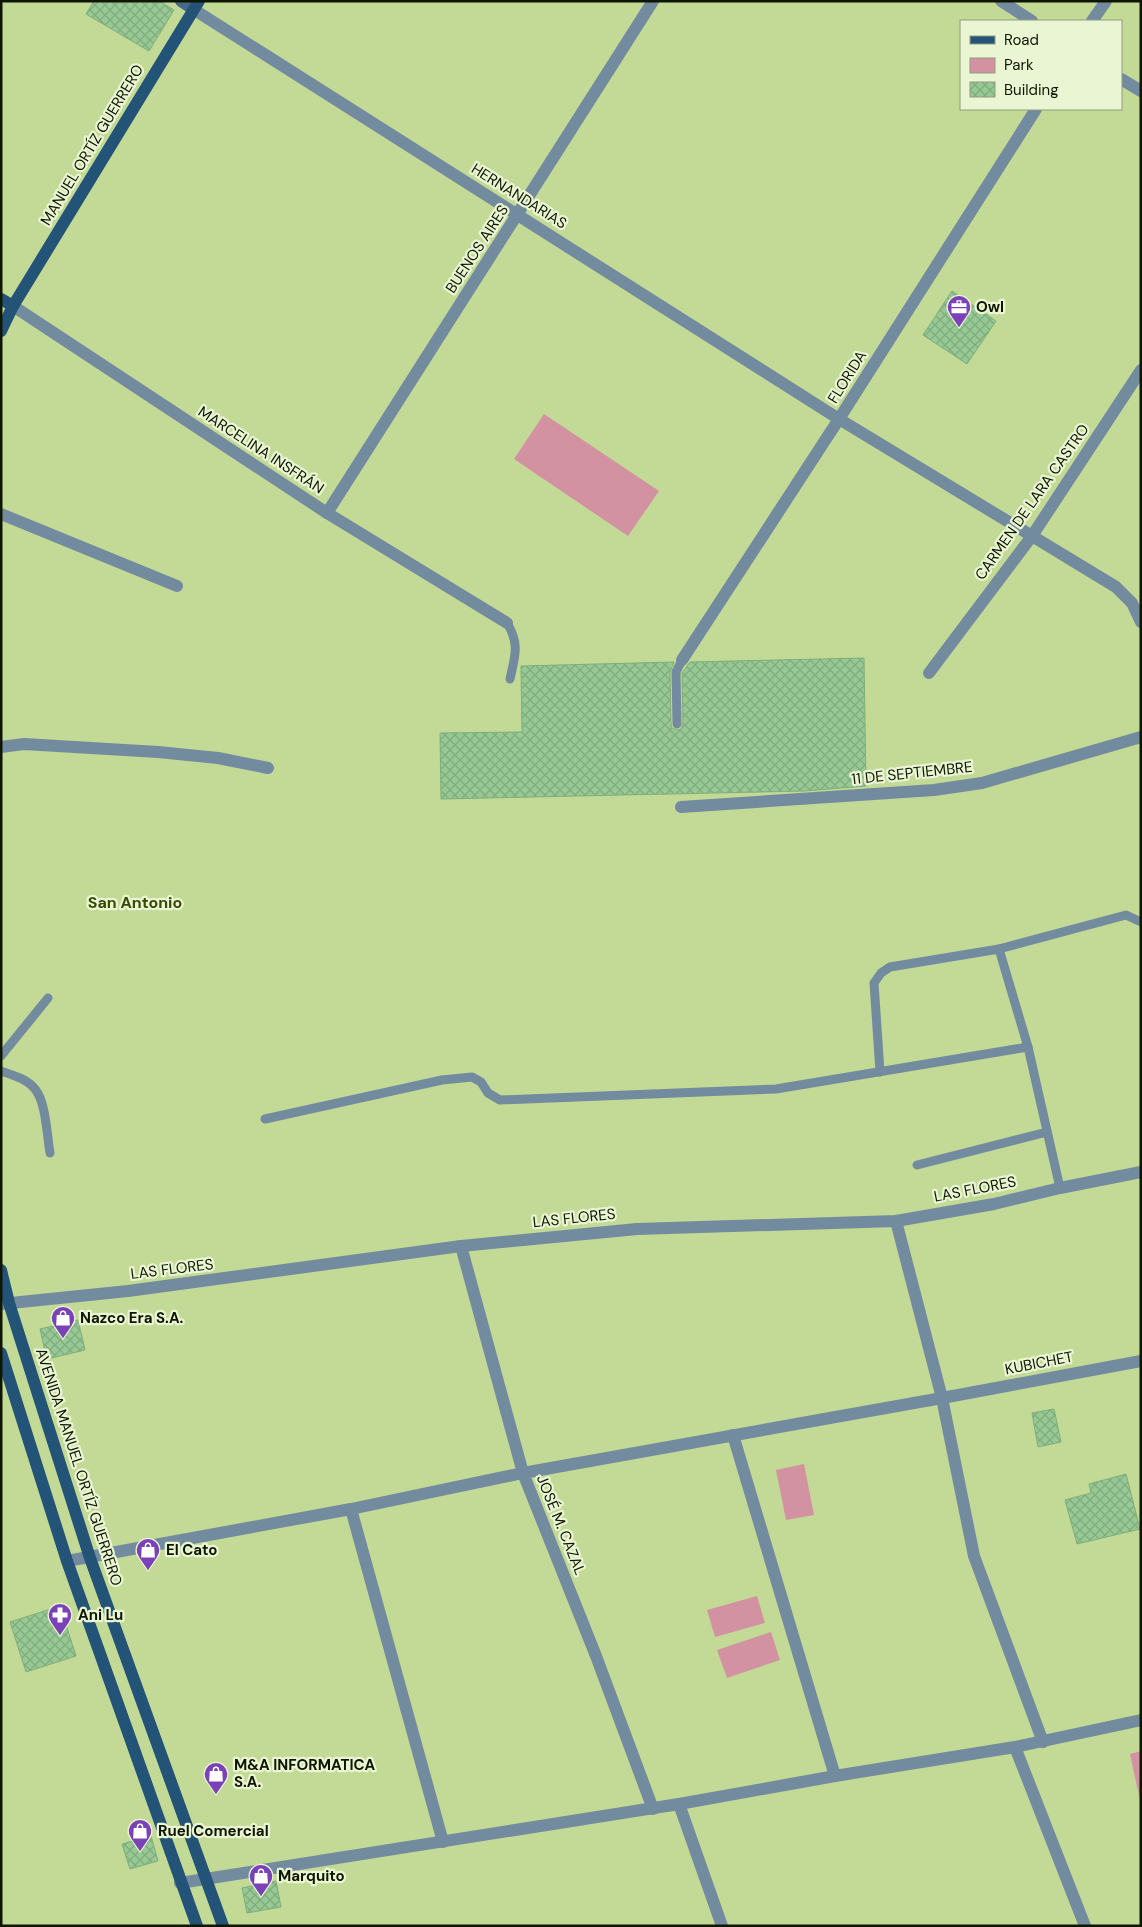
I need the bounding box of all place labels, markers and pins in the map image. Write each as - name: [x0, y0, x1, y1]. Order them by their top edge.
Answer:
- office icon: Owl: [946, 294, 972, 328]
- place label: Owl: [976, 297, 1004, 317]
- shop icon: Nazco Era S.A.: [50, 1305, 76, 1339]
- place label: Nazco Era S.A.: [80, 1308, 184, 1328]
- shop icon: El Cato: [135, 1537, 161, 1571]
- place label: El Cato: [166, 1540, 218, 1560]
- pharmacy icon: Ani Lu: [47, 1602, 73, 1636]
- place label: Ani Lu: [78, 1605, 123, 1625]
- place label: M&A INFORMATICA S.A.: [234, 1755, 376, 1792]
- shop icon: M&A INFORMATICA S.A.: [203, 1761, 229, 1795]
- shop icon: Ruel Comercial: [127, 1818, 153, 1852]
- place label: Ruel Comercial: [158, 1821, 269, 1841]
- shop icon: Marquito: [248, 1863, 274, 1897]
- place label: Marquito: [278, 1866, 345, 1886]

